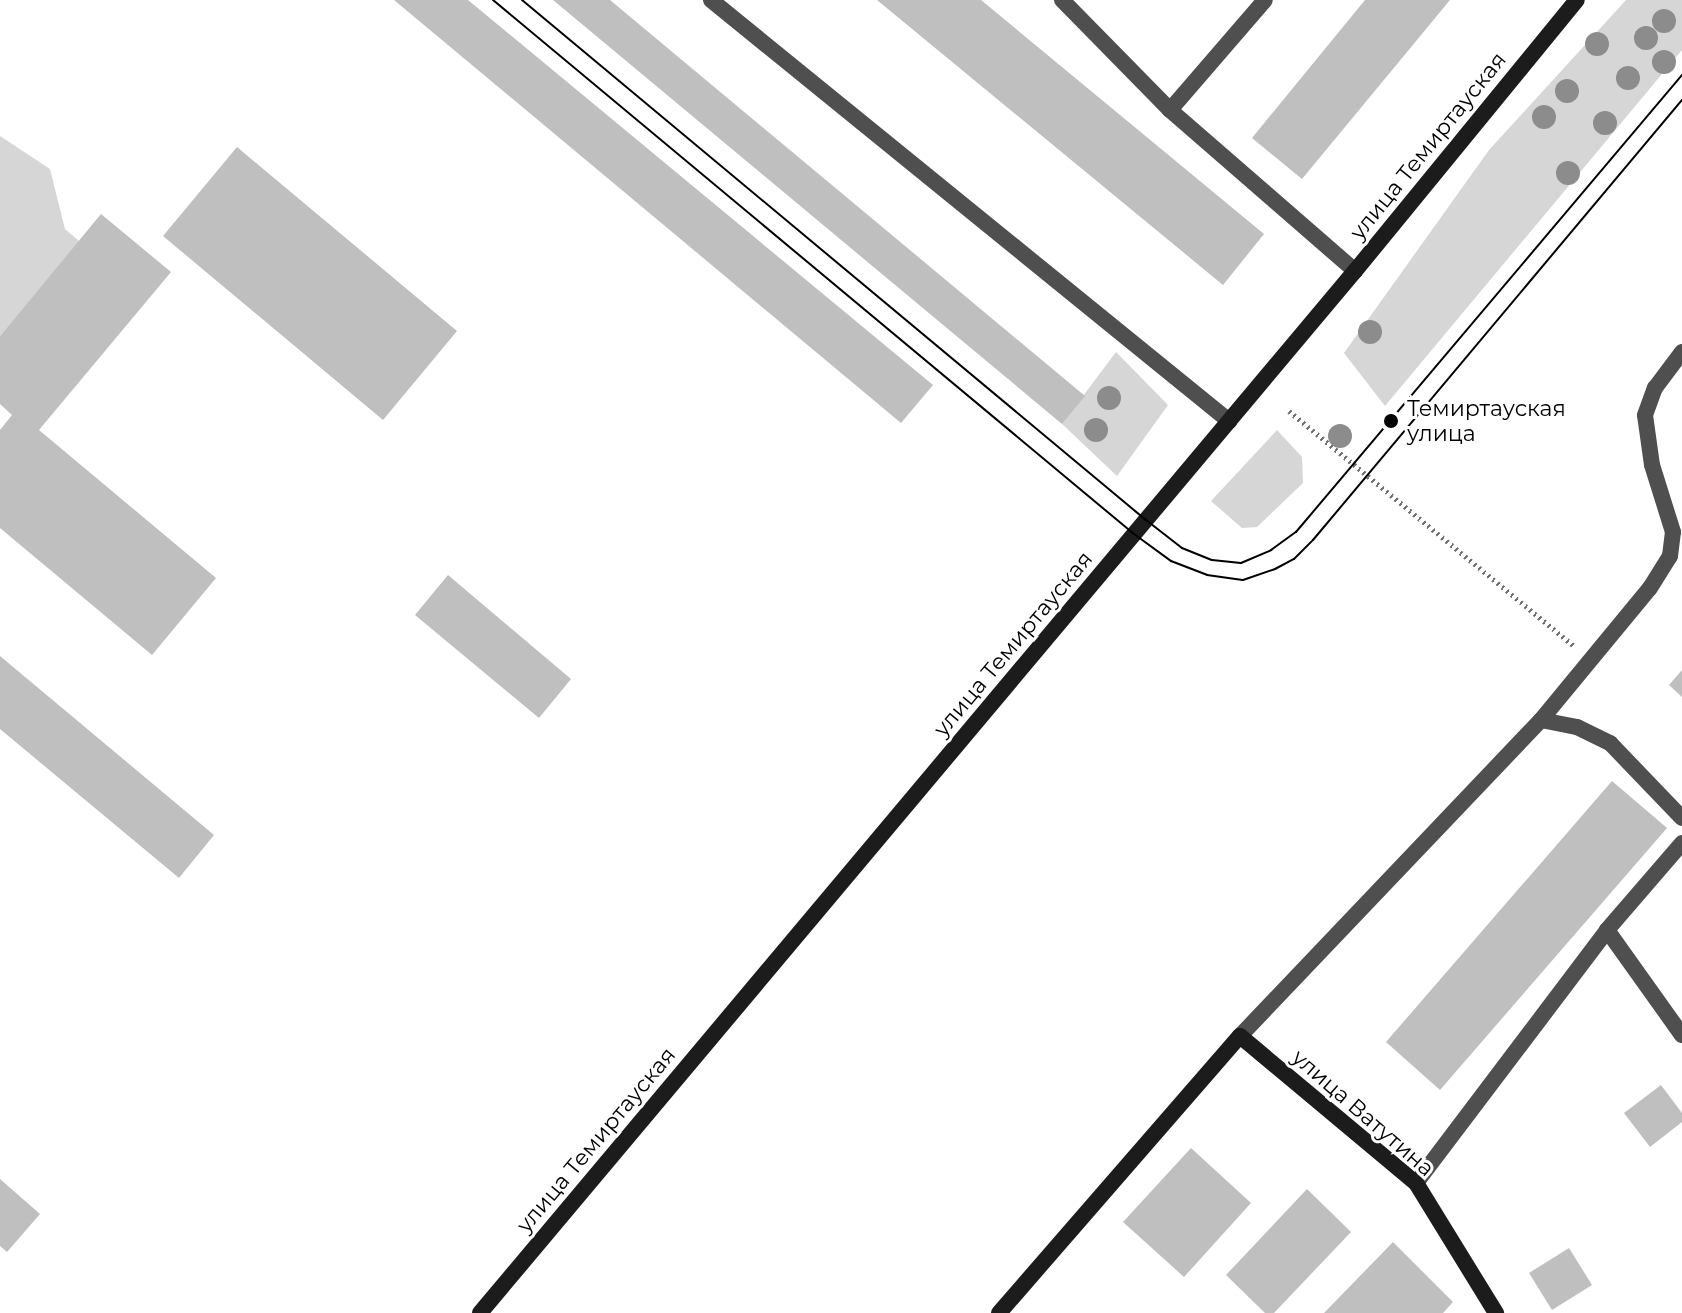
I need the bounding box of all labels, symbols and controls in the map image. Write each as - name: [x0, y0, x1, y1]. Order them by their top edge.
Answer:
- street label: улица Темиртауская: [1344, 47, 1512, 245]
- place label: Темиртауская улица: [1407, 395, 1566, 446]
- marker: Темиртауская улица: [1382, 412, 1400, 430]
- street label: улица Темиртауская: [928, 546, 1098, 742]
- street label: улица Темиртауская: [511, 1042, 681, 1238]
- street label: улица Ватутина: [1287, 1044, 1439, 1182]

